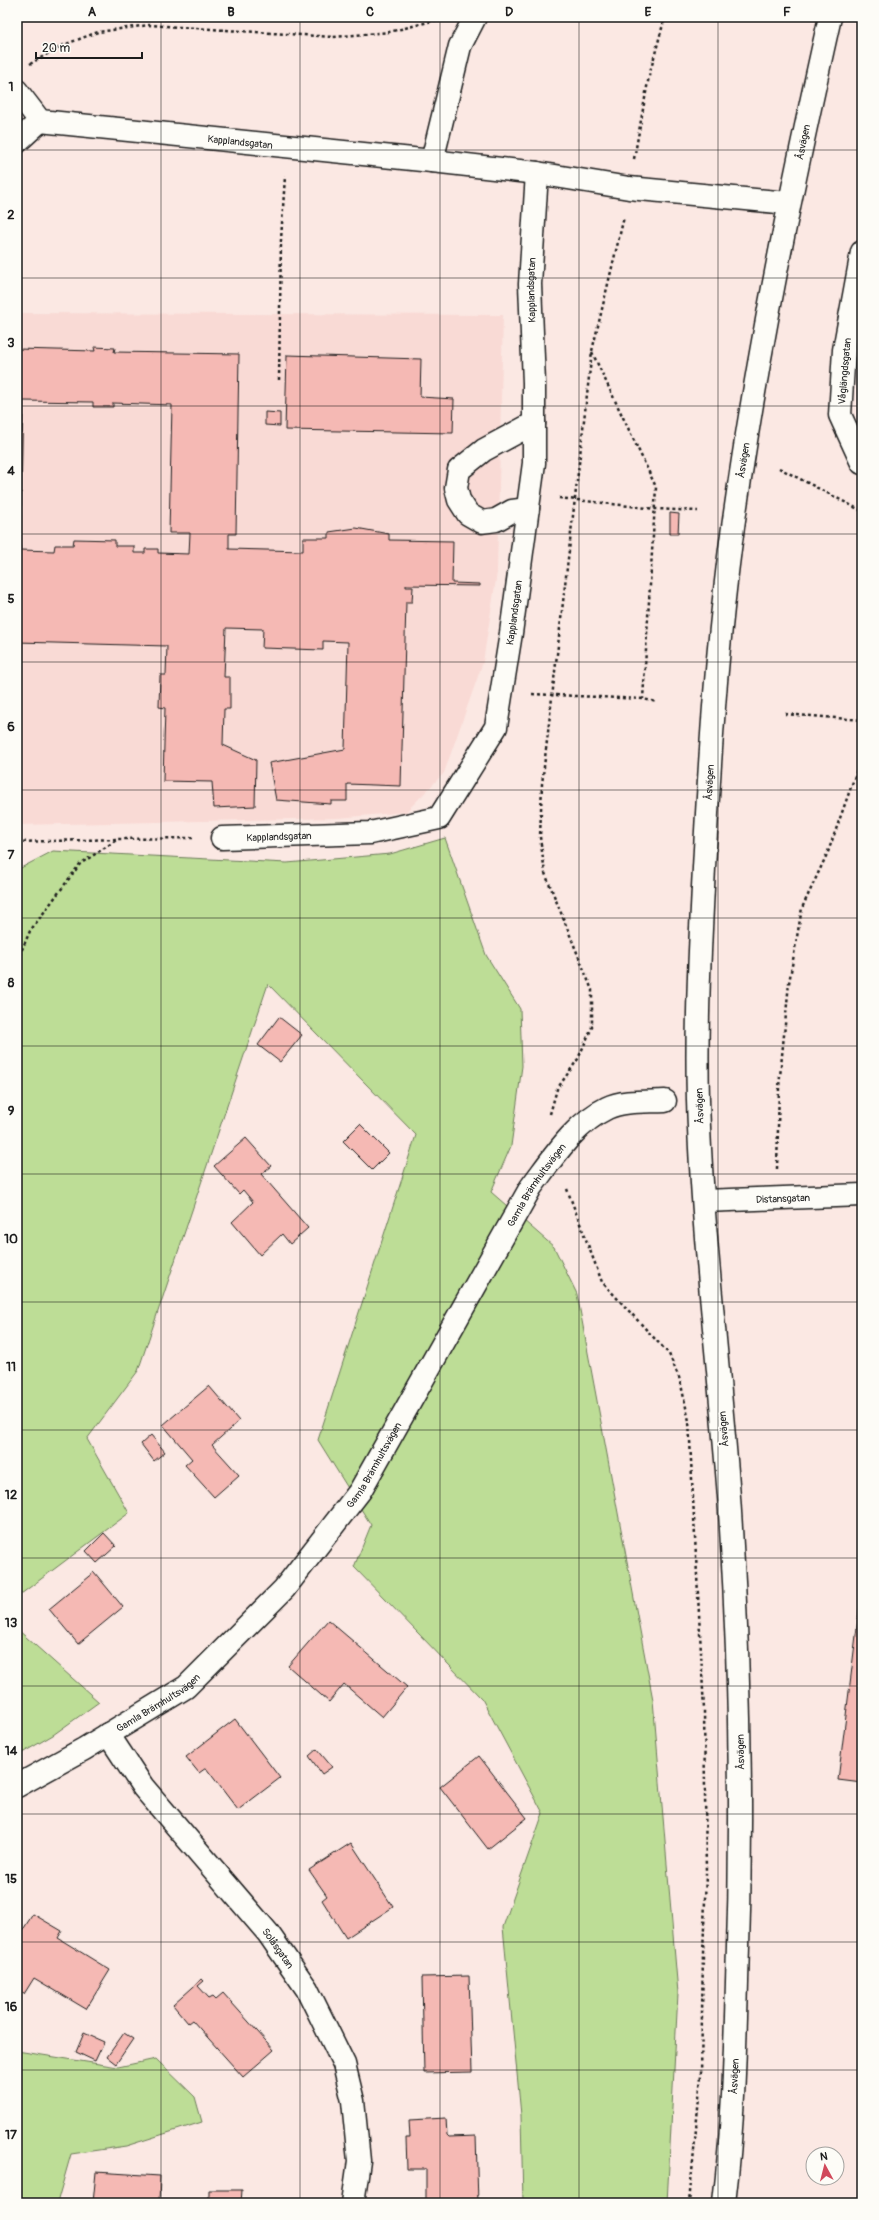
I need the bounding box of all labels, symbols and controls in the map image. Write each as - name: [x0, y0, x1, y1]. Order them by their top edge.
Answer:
- text: A: [88, 4, 97, 20]
- text: B: [227, 4, 235, 20]
- text: C: [366, 4, 374, 20]
- text: D: [505, 4, 513, 20]
- text: E: [645, 4, 652, 20]
- text: F: [783, 4, 791, 20]
- scale bar: [36, 34, 142, 60]
- text: 20 m: [42, 41, 71, 56]
- text: 1: [8, 79, 14, 95]
- street label: Åsvägen: [792, 123, 813, 161]
- street label: Kapplandsgatan: [207, 133, 274, 152]
- text: 2: [7, 207, 15, 223]
- street label: Kapplandsgatan: [525, 257, 539, 323]
- text: 3: [7, 335, 15, 351]
- street label: Våglängdsgatan: [835, 337, 854, 405]
- street label: Åsvägen: [733, 441, 753, 479]
- text: 4: [7, 463, 15, 479]
- street label: Kapplandsgatan: [504, 579, 525, 646]
- text: 5: [7, 591, 15, 607]
- text: 6: [7, 719, 15, 735]
- street label: Åsvägen: [701, 764, 717, 801]
- street label: Kapplandsgatan: [246, 830, 312, 844]
- text: 7: [8, 847, 15, 863]
- text: 8: [8, 975, 15, 991]
- street label: Åsvägen: [691, 1087, 707, 1124]
- text: 9: [8, 1103, 15, 1119]
- street label: Gamla Brämhultsvägen: [505, 1141, 569, 1229]
- street label: Distansgatan: [756, 1192, 811, 1206]
- text: 10: [4, 1231, 18, 1247]
- text: 11: [6, 1359, 16, 1375]
- street label: Åsvägen: [714, 1410, 732, 1447]
- street label: Gamla Brämhultsvägen: [344, 1420, 405, 1511]
- text: 12: [5, 1487, 17, 1503]
- text: 13: [5, 1615, 17, 1631]
- street label: Gamla Brämhultsvägen: [114, 1671, 203, 1735]
- street label: Åsvägen: [733, 1734, 747, 1770]
- text: 14: [5, 1743, 18, 1759]
- text: 15: [5, 1871, 17, 1887]
- street label: Solåsgatan: [259, 1926, 296, 1971]
- text: 16: [5, 1999, 18, 2015]
- street label: Åsvägen: [726, 2058, 742, 2095]
- text: 17: [5, 2127, 17, 2143]
- north arrow: [805, 2146, 845, 2186]
- text: N: [819, 2150, 829, 2163]

